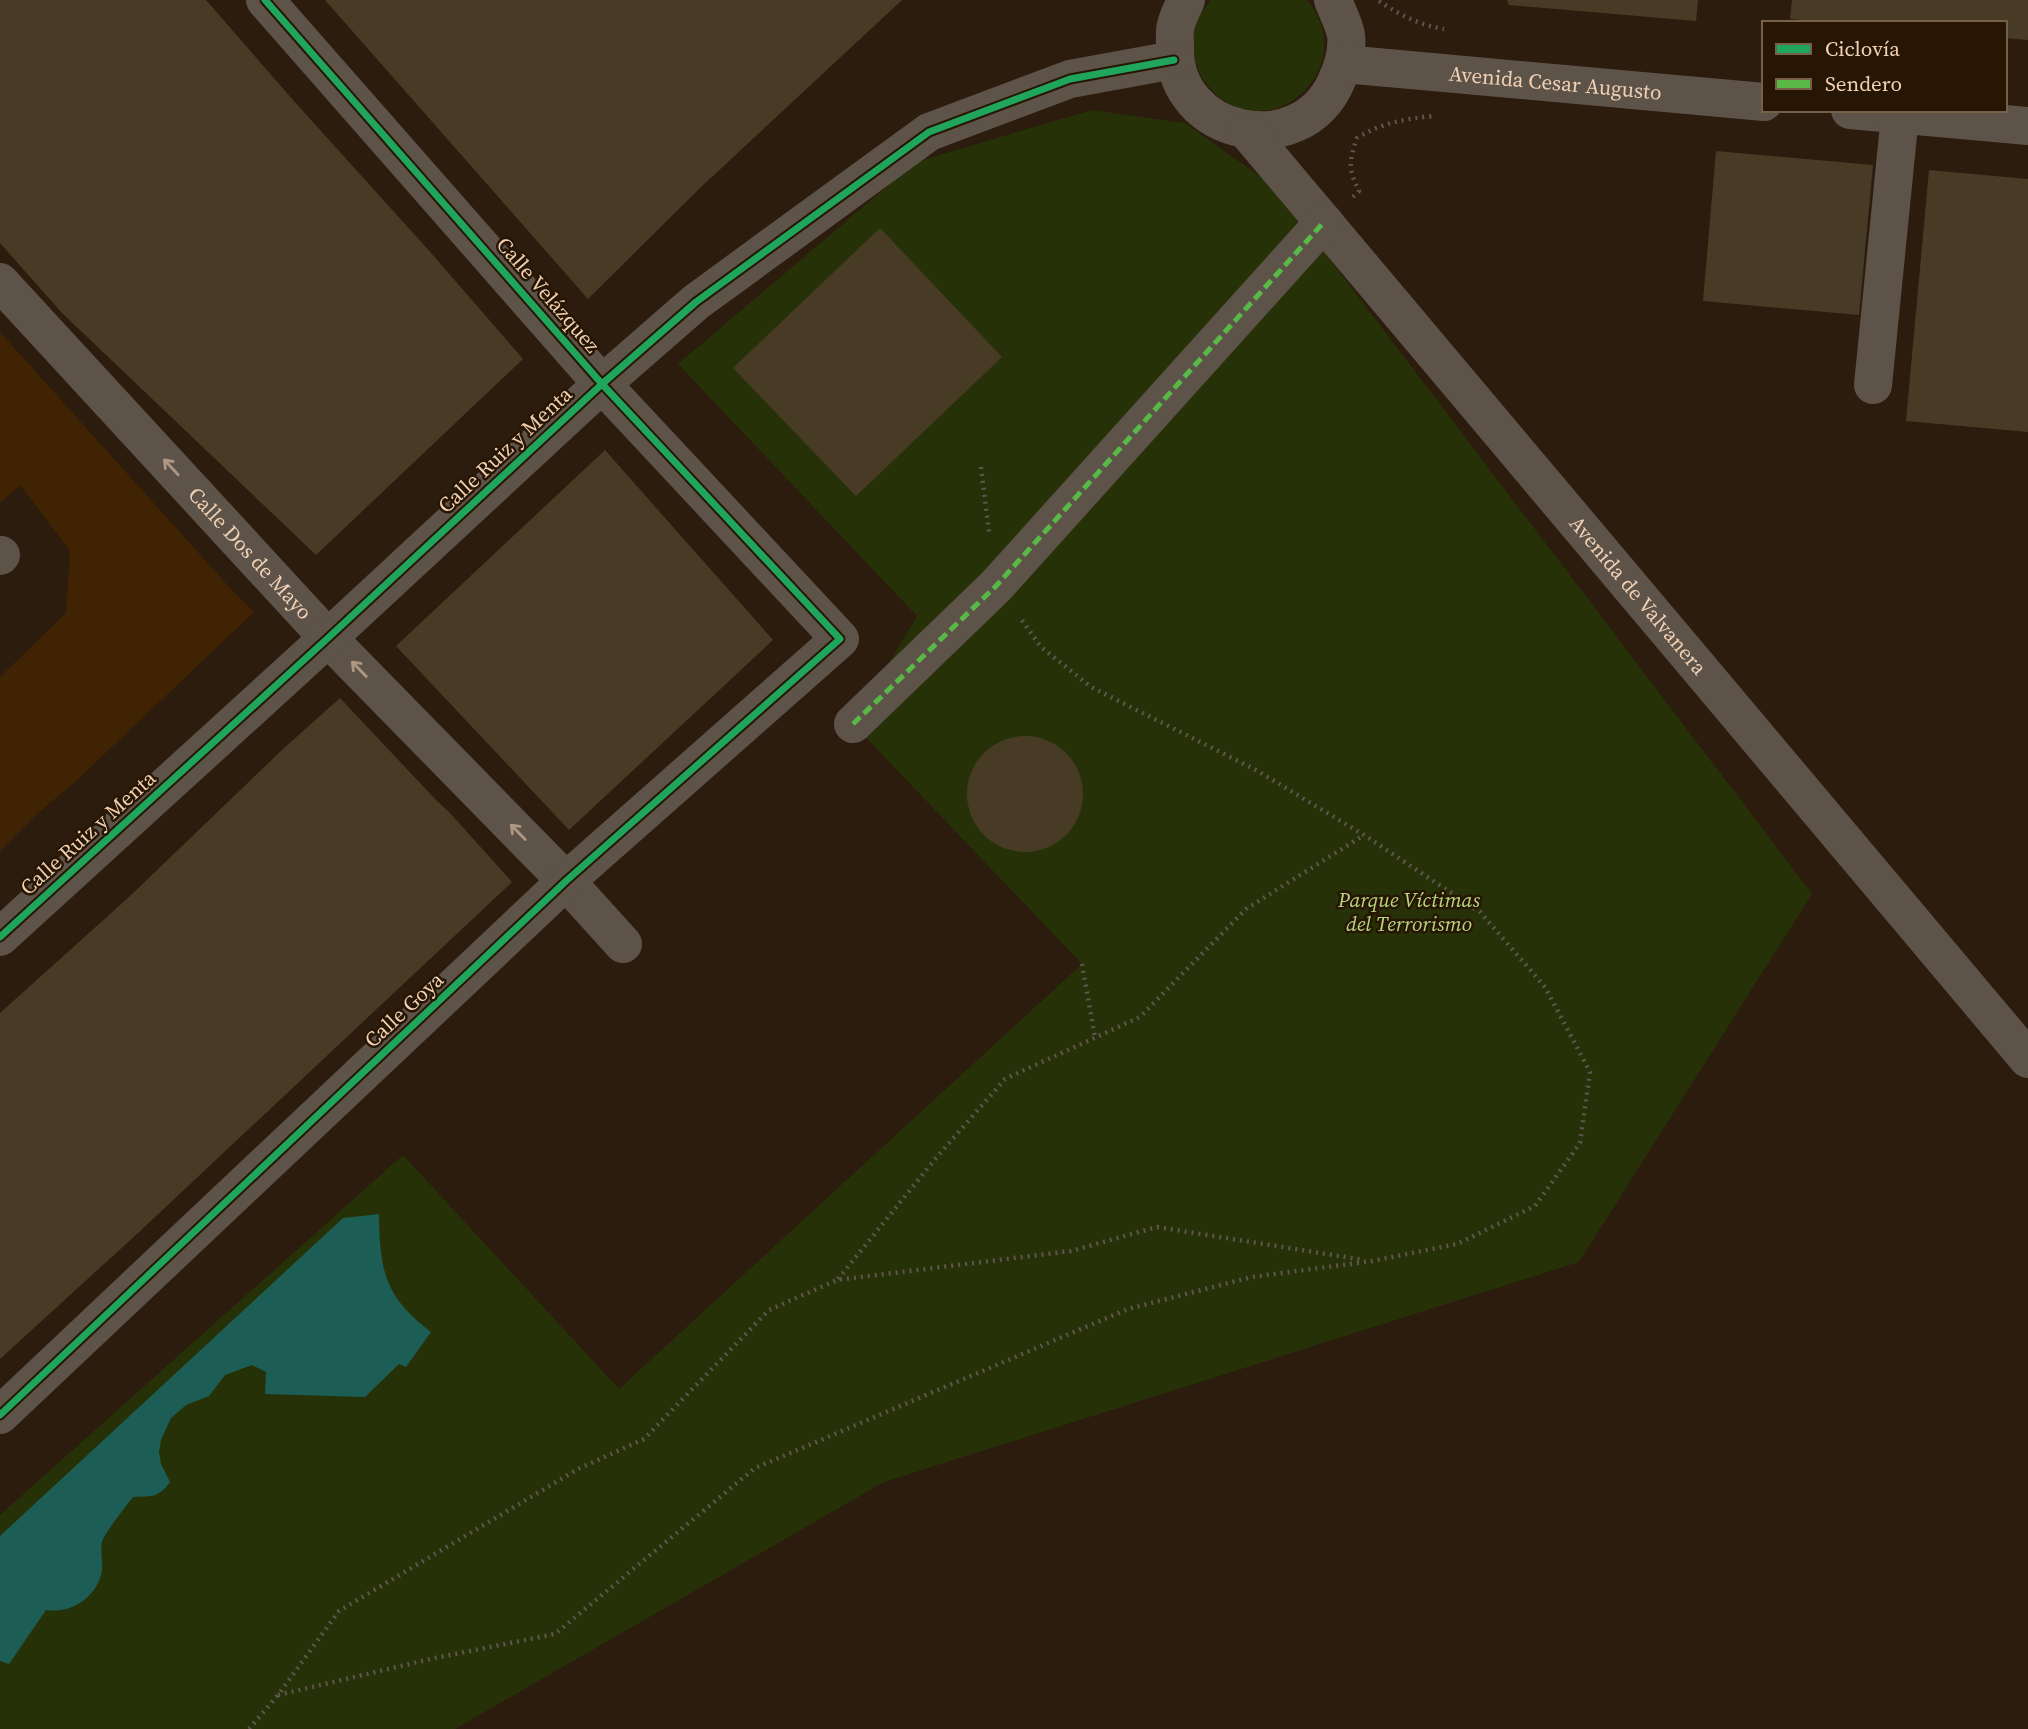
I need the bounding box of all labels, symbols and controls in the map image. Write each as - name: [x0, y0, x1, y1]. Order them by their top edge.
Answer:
- legend: [1762, 21, 2007, 112]
- text: Ciclovía: [1825, 34, 1900, 63]
- street label: Avenida Cesar Augusto: [1448, 59, 1663, 107]
- text: Sendero: [1825, 69, 1902, 98]
- street label: Calle Velázquez: [490, 230, 607, 359]
- street label: Calle Ruiz y Menta: [431, 380, 578, 519]
- one-way arrow: [163, 458, 179, 476]
- street label: Calle Dos de Mayo: [182, 480, 319, 626]
- street label: Avenida de Valvanera: [1563, 509, 1714, 681]
- one-way arrow: [351, 661, 368, 678]
- street label: Calle Ruiz y Menta: [14, 764, 162, 901]
- one-way arrow: [510, 824, 527, 841]
- park label: Parque Víctimas del Terrorismo: [1337, 885, 1480, 938]
- street label: Calle Goya: [358, 965, 450, 1054]

